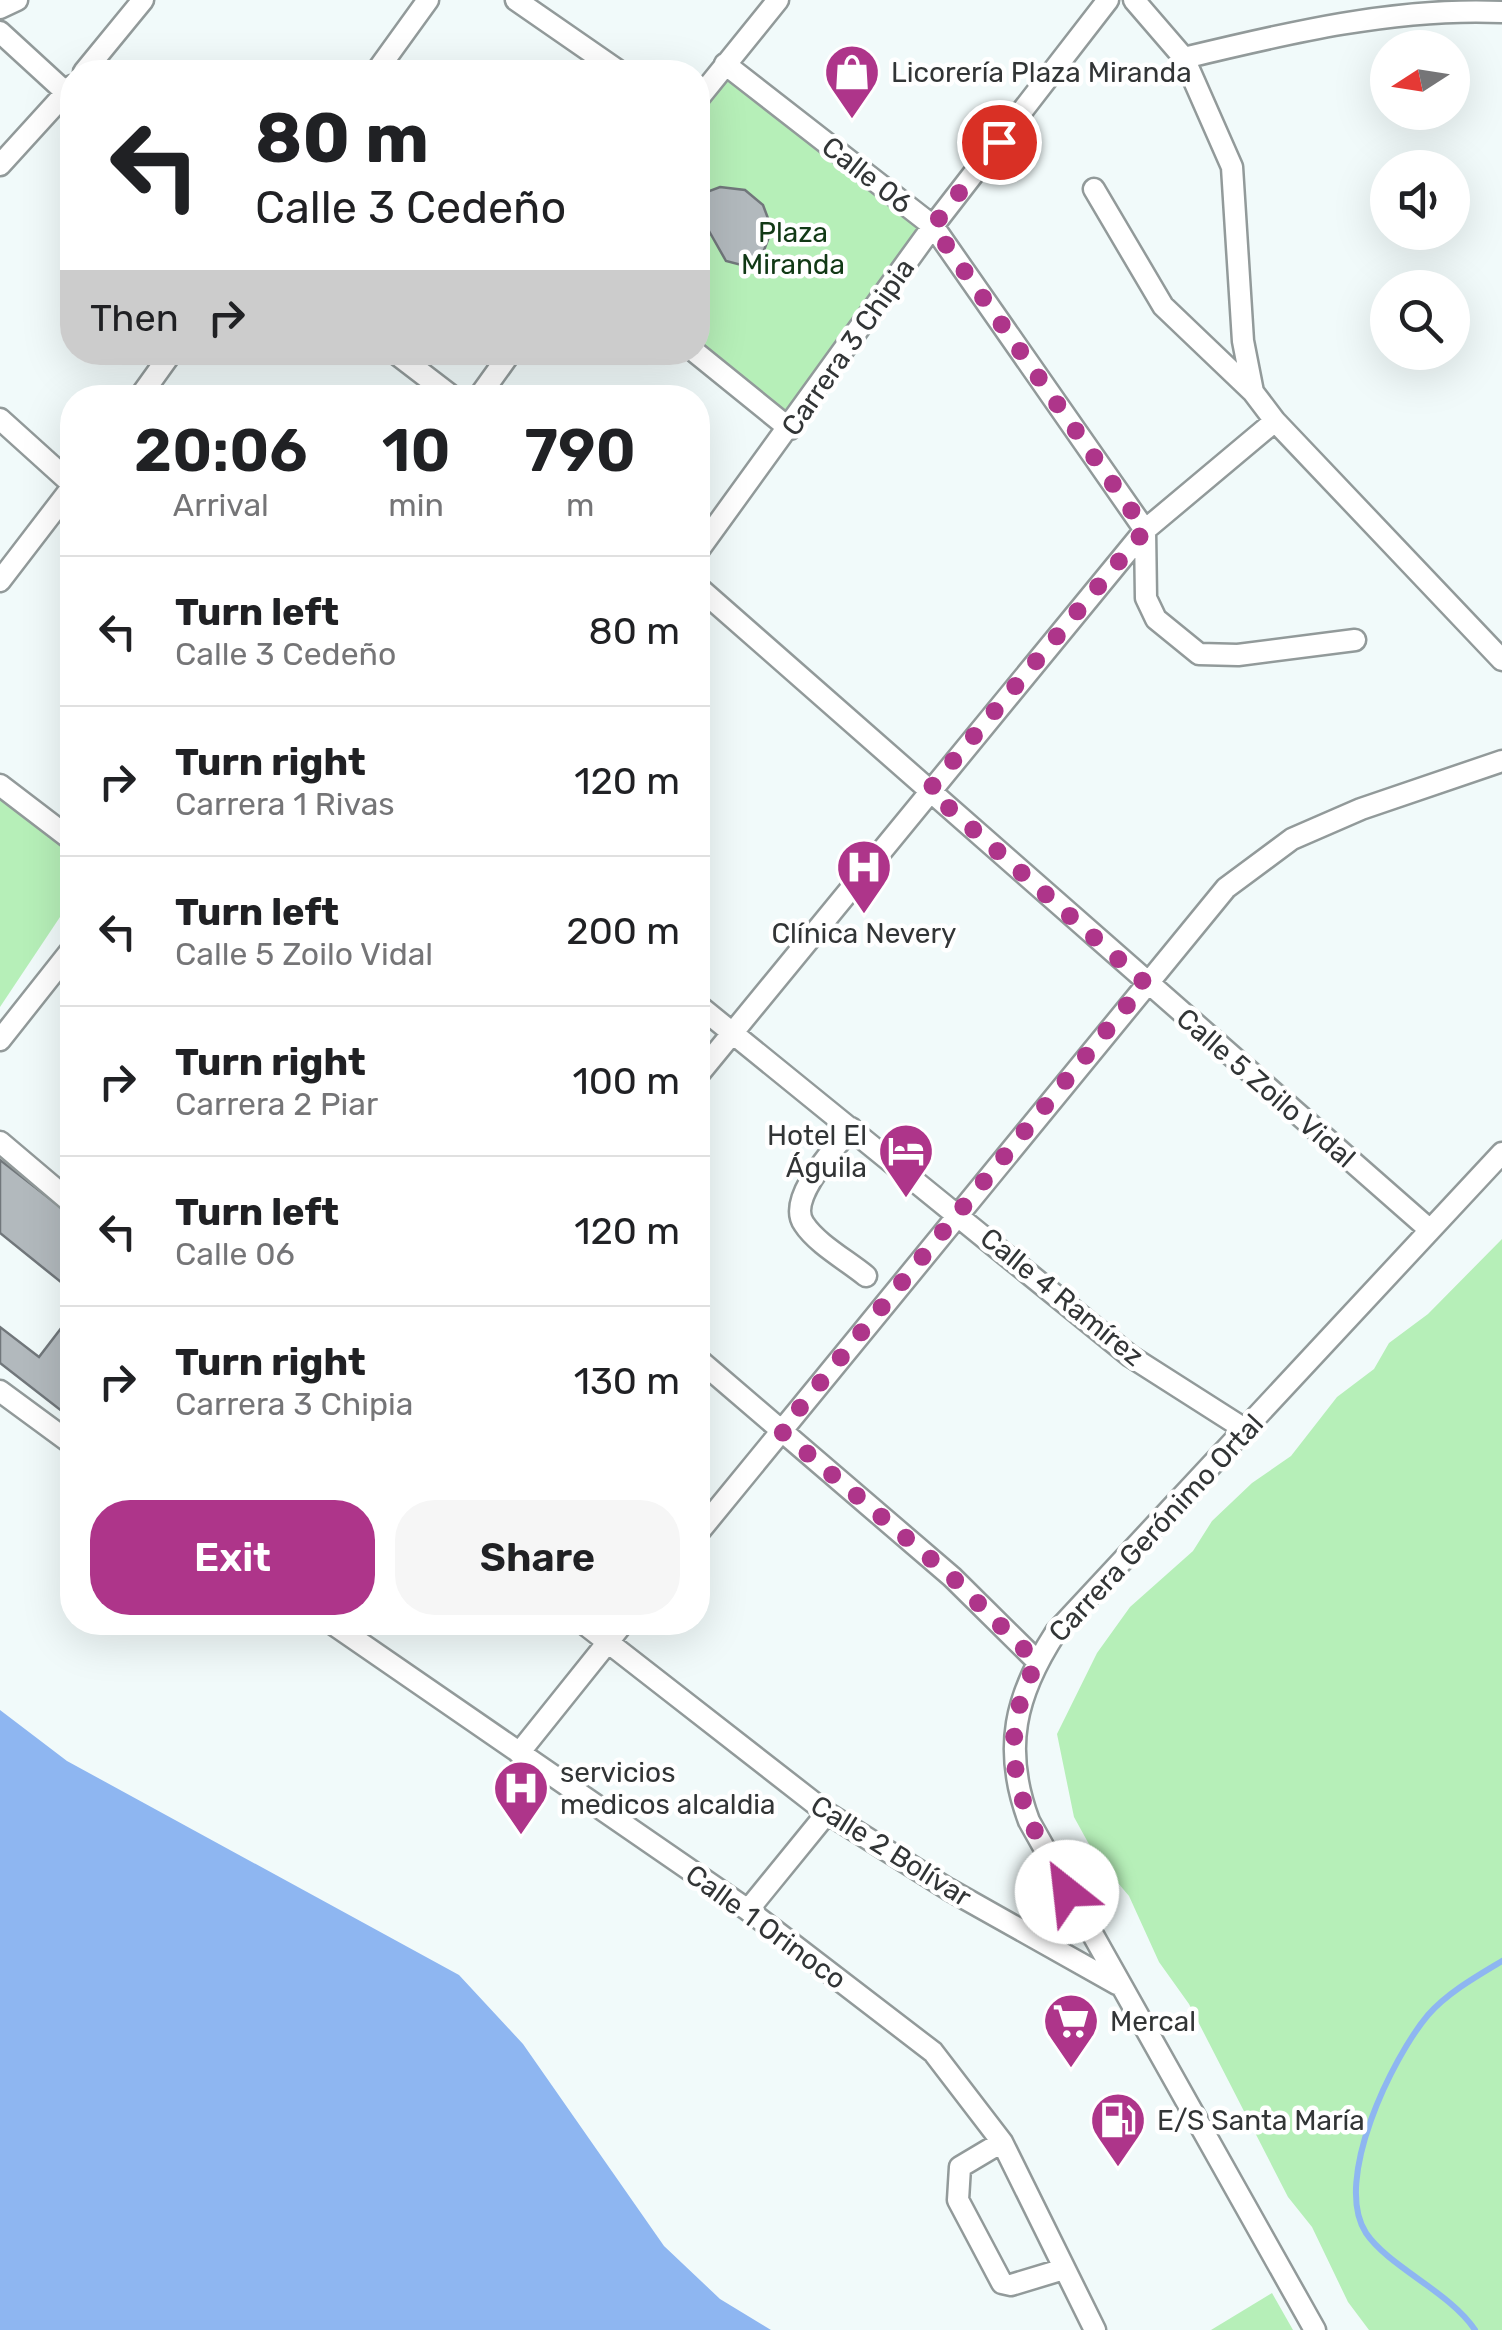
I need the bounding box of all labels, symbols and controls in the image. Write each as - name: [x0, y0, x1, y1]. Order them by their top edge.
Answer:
- north arrow: [1370, 30, 1470, 130]
- map controls: [1370, 30, 1470, 370]
- shop icon: Licorería Plaza Miranda: [822, 42, 882, 121]
- place label: Licorería Plaza Miranda: [891, 56, 1192, 89]
- text: 80 m: [255, 97, 429, 180]
- icon: left: [90, 100, 220, 230]
- pin: [957, 100, 1042, 185]
- icon: arrive: [972, 115, 1027, 170]
- street label: Calle 06: [816, 130, 918, 220]
- button: sound: [1370, 150, 1470, 250]
- text: Calle 3 Cedeño: [255, 181, 566, 234]
- park label: Plaza Miranda: [741, 216, 845, 281]
- street label: Carrera 3 Chipia: [775, 252, 921, 442]
- button: search: [1370, 270, 1470, 370]
- icon: right: [199, 290, 254, 345]
- text: Then: [90, 295, 179, 341]
- text: 20:06: [134, 415, 308, 486]
- text: 10: [382, 415, 450, 486]
- text: 790: [525, 415, 636, 486]
- text: Arrival: [173, 486, 269, 524]
- text: min: [388, 486, 444, 524]
- text: m: [566, 486, 594, 524]
- text: Turn left: [175, 589, 339, 635]
- icon: left: [90, 604, 145, 659]
- text: 80 m: [589, 608, 680, 654]
- text: Calle 3 Cedeño: [175, 635, 396, 673]
- text: Turn right: [175, 739, 366, 785]
- icon: right: [90, 754, 145, 809]
- text: 120 m: [574, 758, 680, 804]
- text: Carrera 1 Rivas: [175, 785, 395, 823]
- hospital icon: Clínica Nevery: [834, 837, 894, 916]
- text: Turn left: [175, 889, 339, 935]
- icon: left: [90, 904, 145, 959]
- text: 200 m: [566, 908, 680, 954]
- place label: Clínica Nevery: [771, 917, 957, 950]
- text: Calle 5 Zoilo Vidal: [175, 935, 433, 973]
- street label: Calle 5 Zoilo Vidal: [1170, 1001, 1362, 1175]
- text: Turn right: [175, 1039, 366, 1085]
- icon: right: [90, 1054, 145, 1109]
- text: 100 m: [572, 1058, 680, 1104]
- text: Carrera 2 Piar: [175, 1085, 378, 1123]
- place label: Hotel El Águila: [767, 1119, 867, 1184]
- hotel icon: Hotel El Águila: [876, 1121, 936, 1200]
- text: Turn left: [175, 1189, 339, 1235]
- icon: left: [90, 1204, 145, 1259]
- text: 120 m: [574, 1208, 680, 1254]
- street label: Calle 4 Ramírez: [974, 1221, 1150, 1373]
- text: Calle 06: [175, 1235, 295, 1273]
- text: Turn right: [175, 1339, 366, 1385]
- icon: right: [90, 1354, 145, 1409]
- text: 130 m: [574, 1358, 680, 1404]
- text: Carrera 3 Chipia: [175, 1385, 413, 1423]
- street label: Carrera Gerónimo Ortal: [1042, 1407, 1270, 1649]
- button: Exit: [90, 1500, 375, 1615]
- button: Share: [395, 1500, 680, 1615]
- place label: servicios medicos alcaldia: [560, 1756, 776, 1821]
- hospital icon: servicios medicos alcaldia: [491, 1758, 551, 1837]
- street label: Calle 2 Bolívar: [805, 1789, 978, 1914]
- position arrow: [1015, 1840, 1119, 1944]
- street label: Calle 1 Orinoco: [679, 1858, 853, 1996]
- supermarket icon: Mercal: [1041, 1991, 1101, 2070]
- place label: Mercal: [1110, 2005, 1196, 2038]
- fuel station icon: E/S Santa María: [1088, 2090, 1148, 2169]
- place label: E/S Santa María: [1157, 2104, 1365, 2137]

